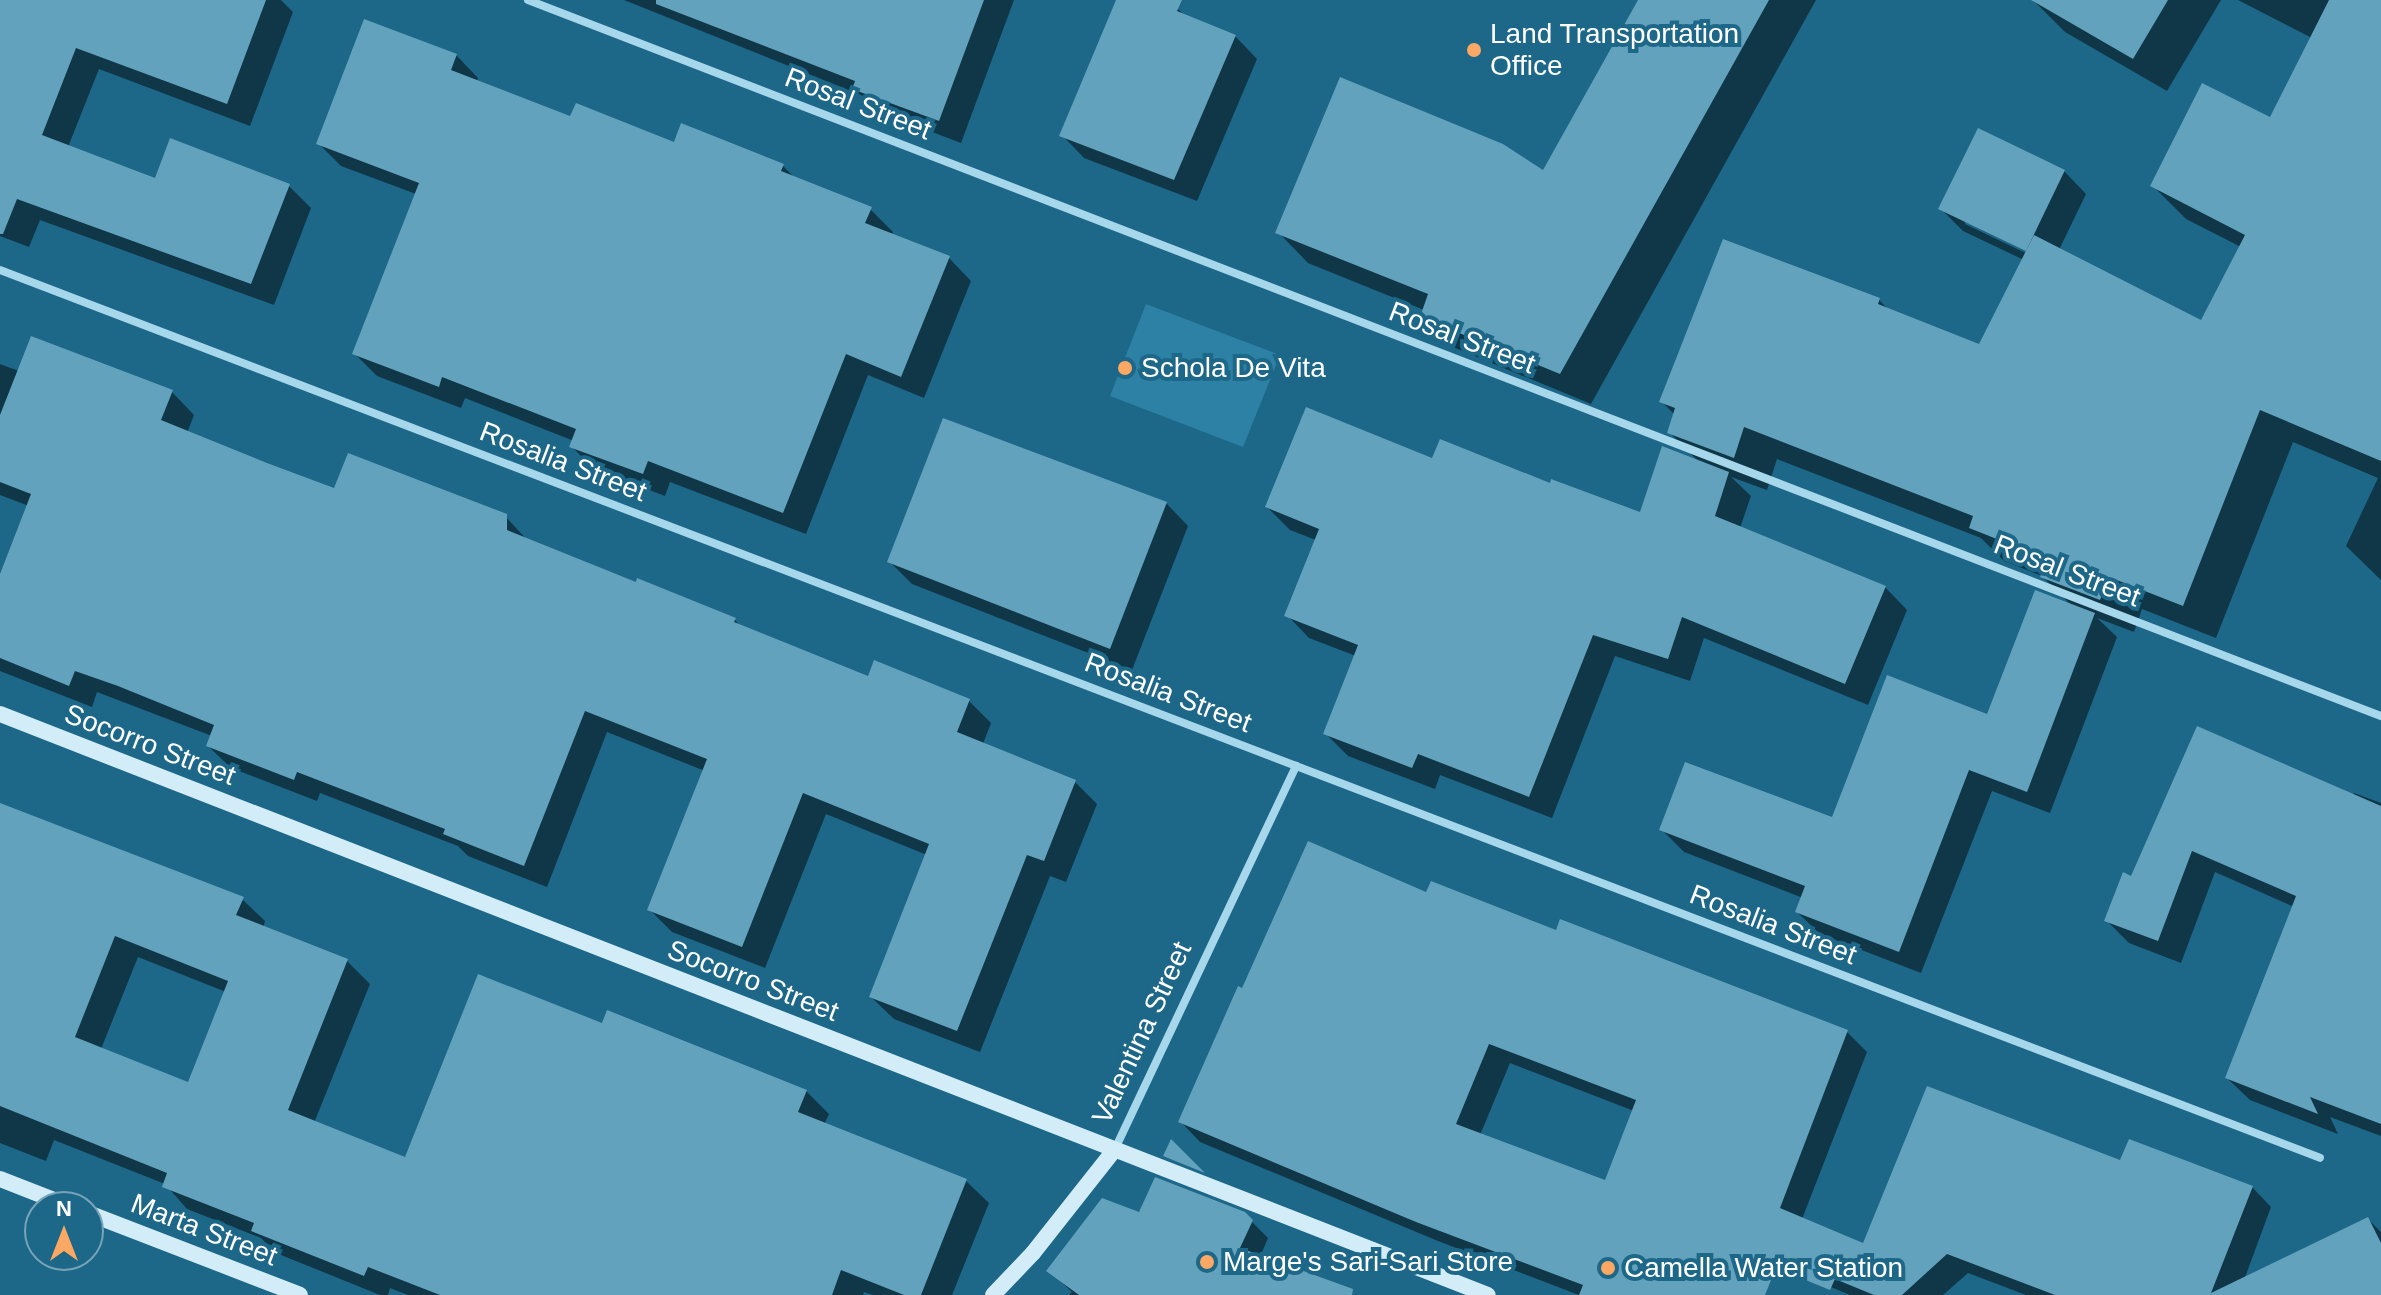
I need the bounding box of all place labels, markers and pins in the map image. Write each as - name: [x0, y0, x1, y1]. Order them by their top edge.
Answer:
- place label: Land Transportation Office: [1490, 17, 1740, 83]
- marker: Land Transportation Office: [1465, 41, 1483, 59]
- place label: Schola De Vita: [1141, 351, 1326, 385]
- marker: Schola De Vita: [1116, 359, 1134, 377]
- place label: Marge's Sari-Sari Store: [1223, 1245, 1513, 1279]
- place label: Camella Water Station: [1624, 1251, 1903, 1285]
- marker: Marge's Sari-Sari Store: [1198, 1253, 1216, 1271]
- marker: Camella Water Station: [1599, 1259, 1617, 1277]

